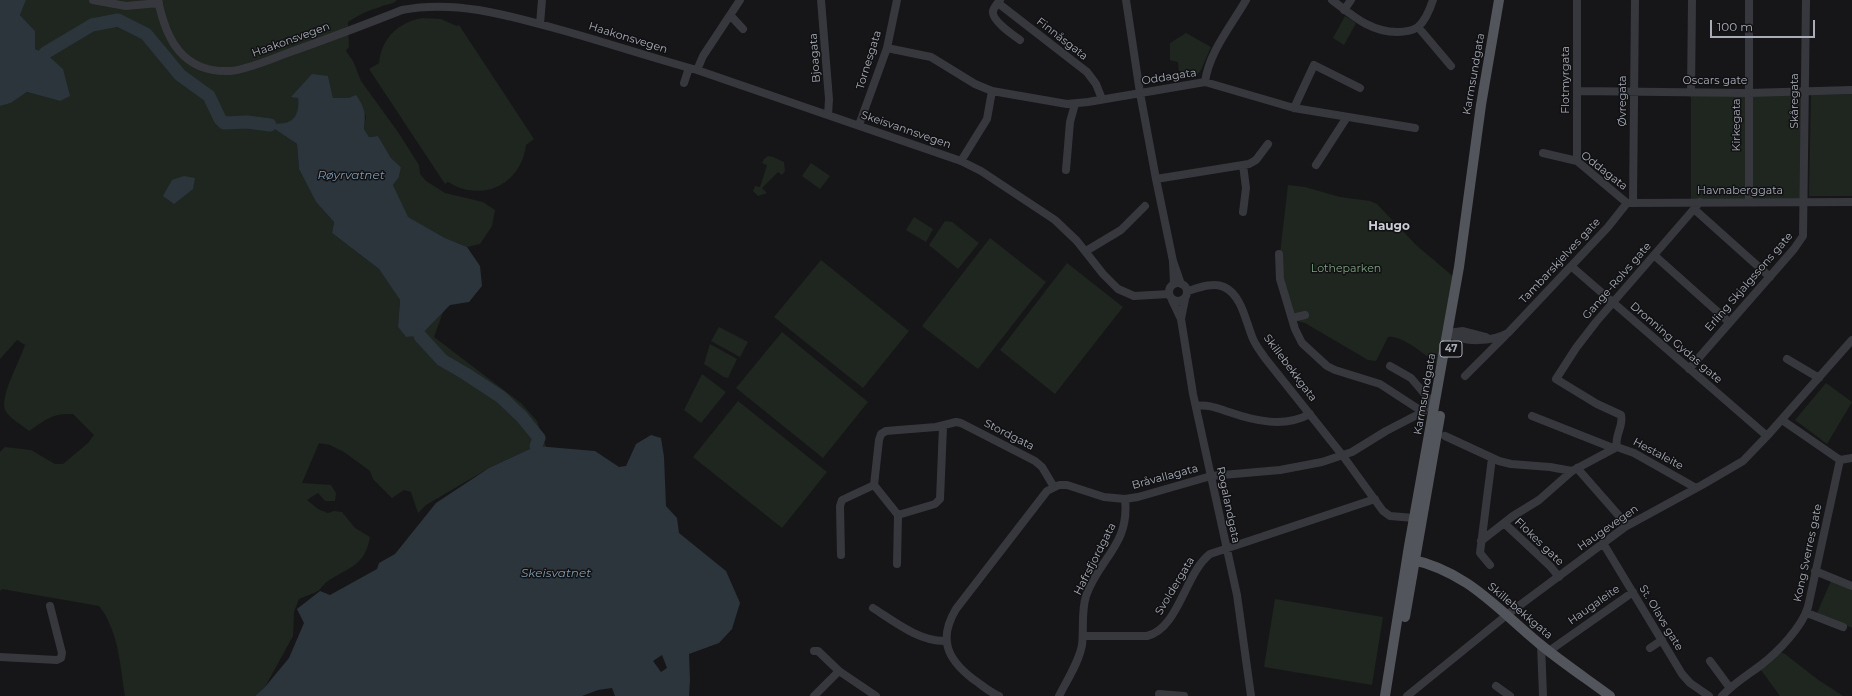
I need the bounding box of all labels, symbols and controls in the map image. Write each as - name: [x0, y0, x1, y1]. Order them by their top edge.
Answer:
- scale bar: [1712, 12, 1817, 38]
- street label: Finnåsgata: [1034, 15, 1090, 63]
- text: 100 m: [1717, 19, 1753, 34]
- street label: Haakonsvegen: [250, 20, 332, 60]
- street label: Haakonsvegen: [587, 20, 669, 56]
- street label: Tornesgata: [854, 29, 884, 91]
- street label: Karmsundgata: [1460, 32, 1488, 116]
- street label: Bjoagata: [807, 33, 823, 83]
- street label: Flotmyrgata: [1559, 46, 1573, 114]
- street label: Oddagata: [1141, 66, 1197, 88]
- street label: Skåregata: [1788, 73, 1802, 129]
- street label: Oscars gate: [1683, 74, 1747, 88]
- street label: Øvregata: [1616, 76, 1630, 126]
- street label: Kirkegata: [1730, 99, 1744, 151]
- street label: Skeisvannsvegen: [859, 108, 953, 152]
- street label: Oddagata: [1578, 149, 1630, 193]
- water label: Røyrvatnet: [317, 168, 385, 182]
- street label: Havnaberggata: [1697, 184, 1783, 198]
- street label: Tambarskjelves gate: [1517, 215, 1603, 307]
- district label: Haugo: [1368, 219, 1410, 233]
- street label: Erling Skjalgssons gate: [1702, 230, 1796, 334]
- street label: Gange-Rolvs gate: [1580, 240, 1654, 322]
- park label: Lotheparken: [1311, 262, 1381, 276]
- street label: Dronning Gydas gate: [1627, 300, 1725, 386]
- street label: Skillebekkgata: [1260, 332, 1320, 404]
- road number: 47: [1440, 341, 1462, 357]
- street label: Karmsundgata: [1411, 352, 1439, 436]
- street label: Stordgata: [982, 417, 1036, 453]
- street label: Hestaleite: [1631, 435, 1685, 473]
- street label: Bråvallagata: [1130, 462, 1200, 492]
- street label: Rogalandgata: [1213, 465, 1243, 545]
- street label: Haugevegen: [1575, 502, 1641, 554]
- street label: Kong Sverres gate: [1791, 503, 1825, 603]
- street label: Flokes gate: [1512, 515, 1566, 569]
- street label: Hafrsfjordgata: [1071, 521, 1119, 597]
- street label: Svoldergata: [1152, 555, 1198, 617]
- water label: Skeisvatnet: [521, 566, 591, 580]
- street label: Skillebekkgata: [1485, 580, 1555, 642]
- street label: Haugaleite: [1566, 582, 1622, 628]
- street label: St. Olavs gate: [1636, 583, 1686, 653]

